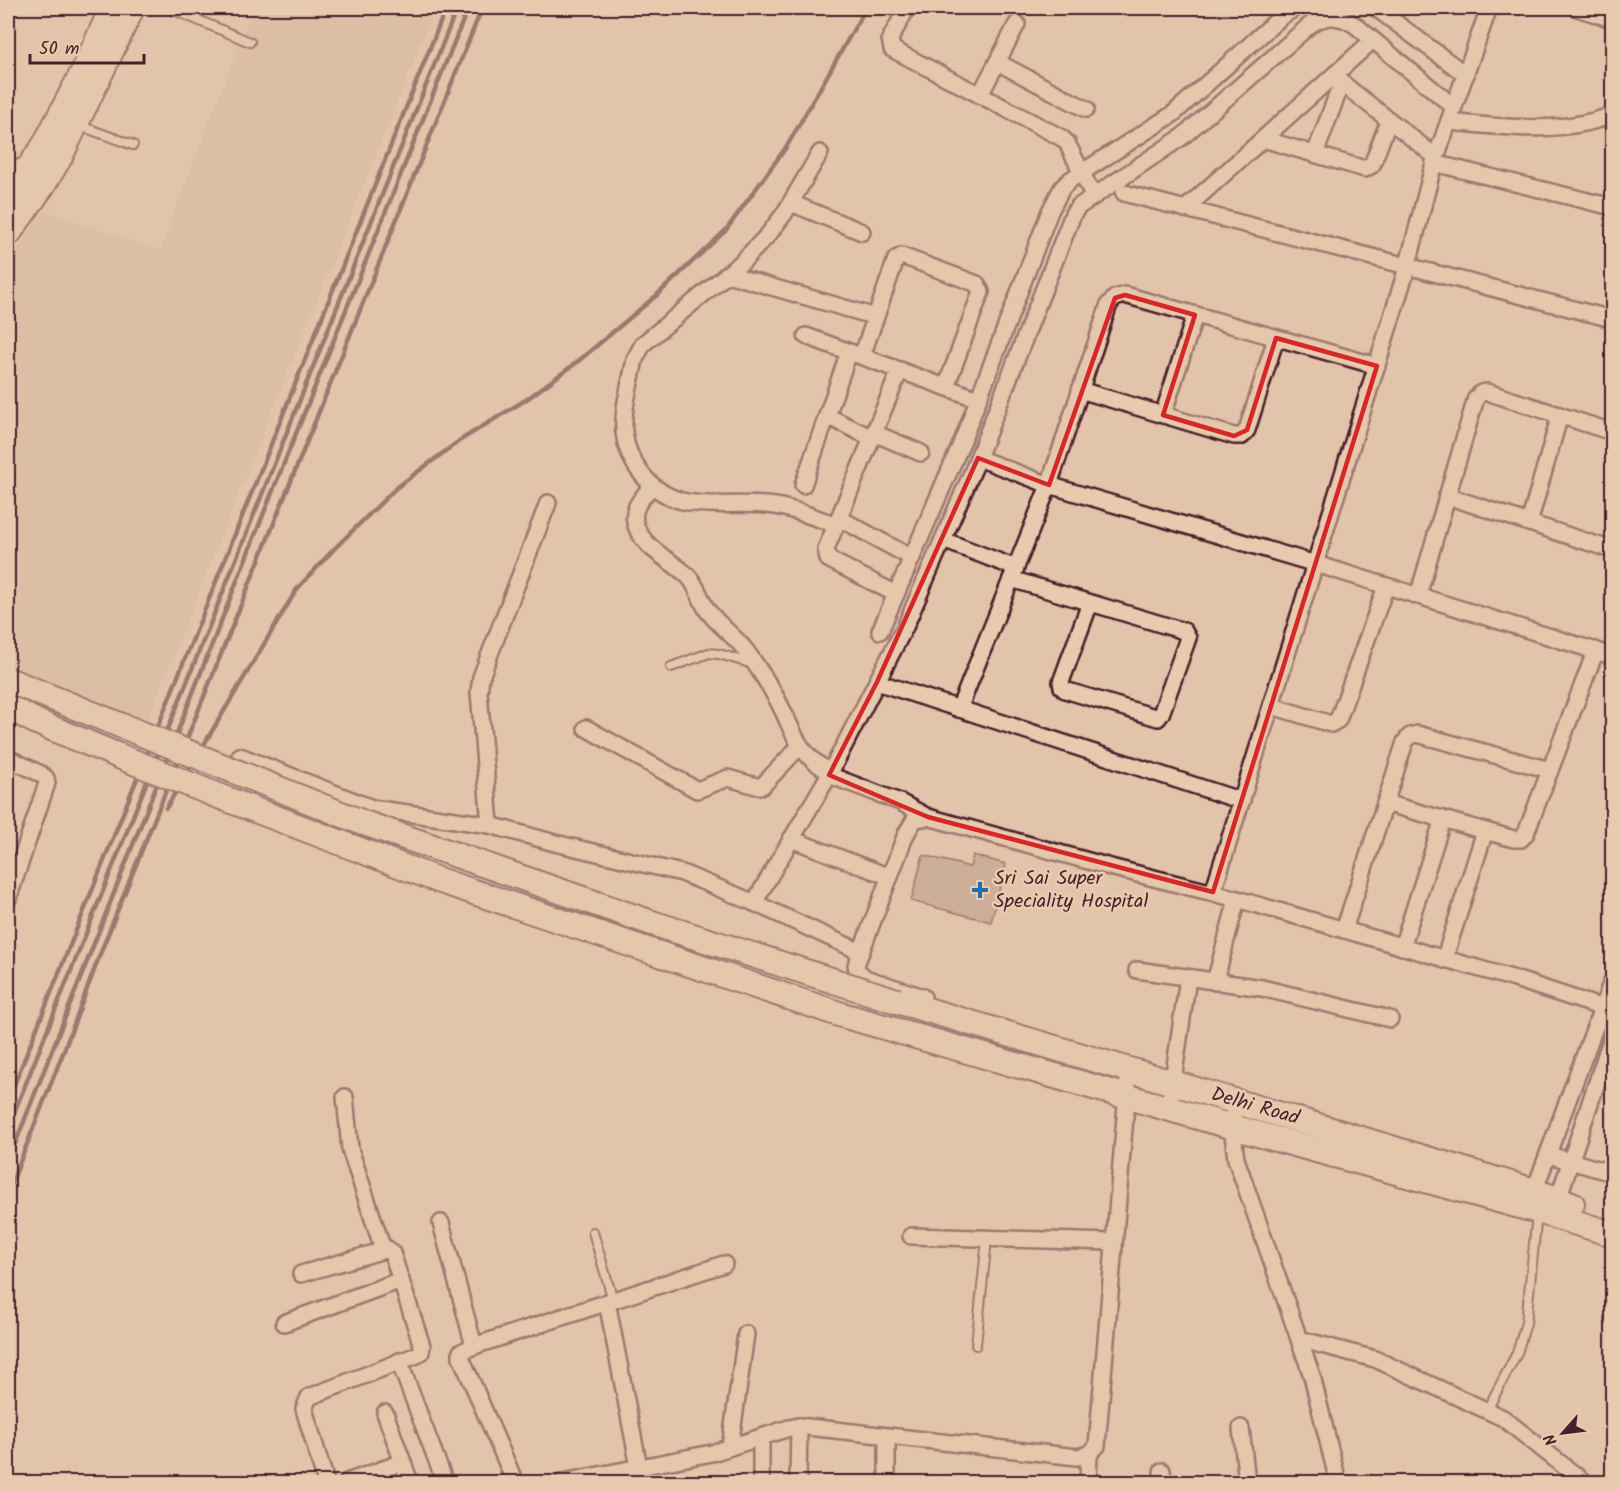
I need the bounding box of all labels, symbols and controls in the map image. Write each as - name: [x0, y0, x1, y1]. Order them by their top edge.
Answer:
- scale bar: [30, 27, 144, 65]
- text: 50 m: [39, 35, 79, 64]
- place label: Sri Sai Super Speciality Hospital: [994, 863, 1148, 918]
- marker: Sri Sai Super Speciality Hospital: [971, 881, 989, 899]
- street label: Delhi Road: [1207, 1079, 1304, 1135]
- north arrow: [1533, 1403, 1593, 1463]
- text: N: [1538, 1429, 1564, 1450]

